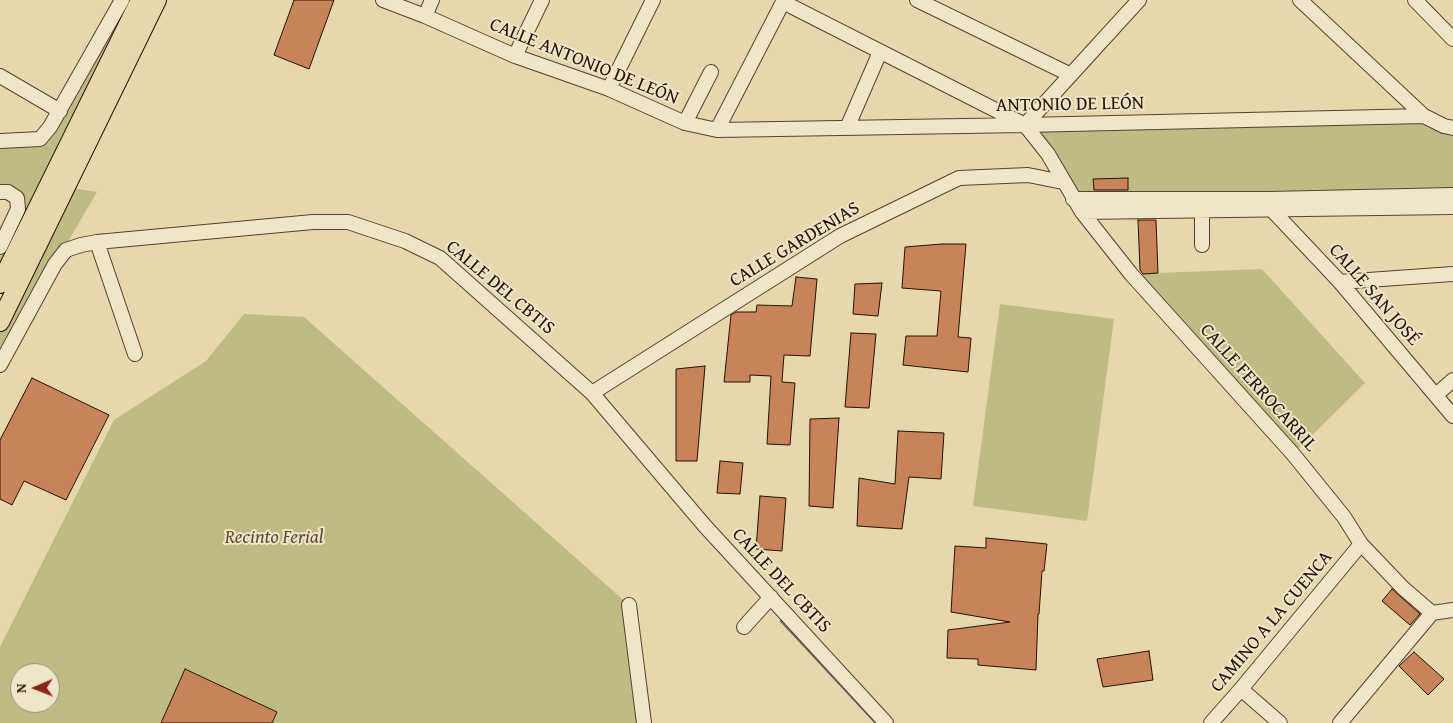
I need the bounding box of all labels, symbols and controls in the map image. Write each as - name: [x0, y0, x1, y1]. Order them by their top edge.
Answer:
- street label: CALLE ANTONIO DE LEÓN: [486, 14, 682, 110]
- street label: ANTONIO DE LEÓN: [996, 92, 1144, 118]
- street label: CALLE GARDENIAS: [726, 197, 864, 293]
- street label: CALLE DEL CBTIS: [441, 236, 559, 340]
- street label: CALLE SAN JOSÉ: [1324, 239, 1424, 351]
- street label: CALLE FERROCARRIL: [1195, 319, 1321, 457]
- street label: CALLE DEL CBTIS: [727, 524, 835, 638]
- park label: Recinto Ferial: [225, 527, 323, 549]
- street label: CAMINO A LA CUENCA: [1206, 547, 1338, 697]
- north arrow: [10, 663, 60, 713]
- text: N: [11, 683, 31, 693]

